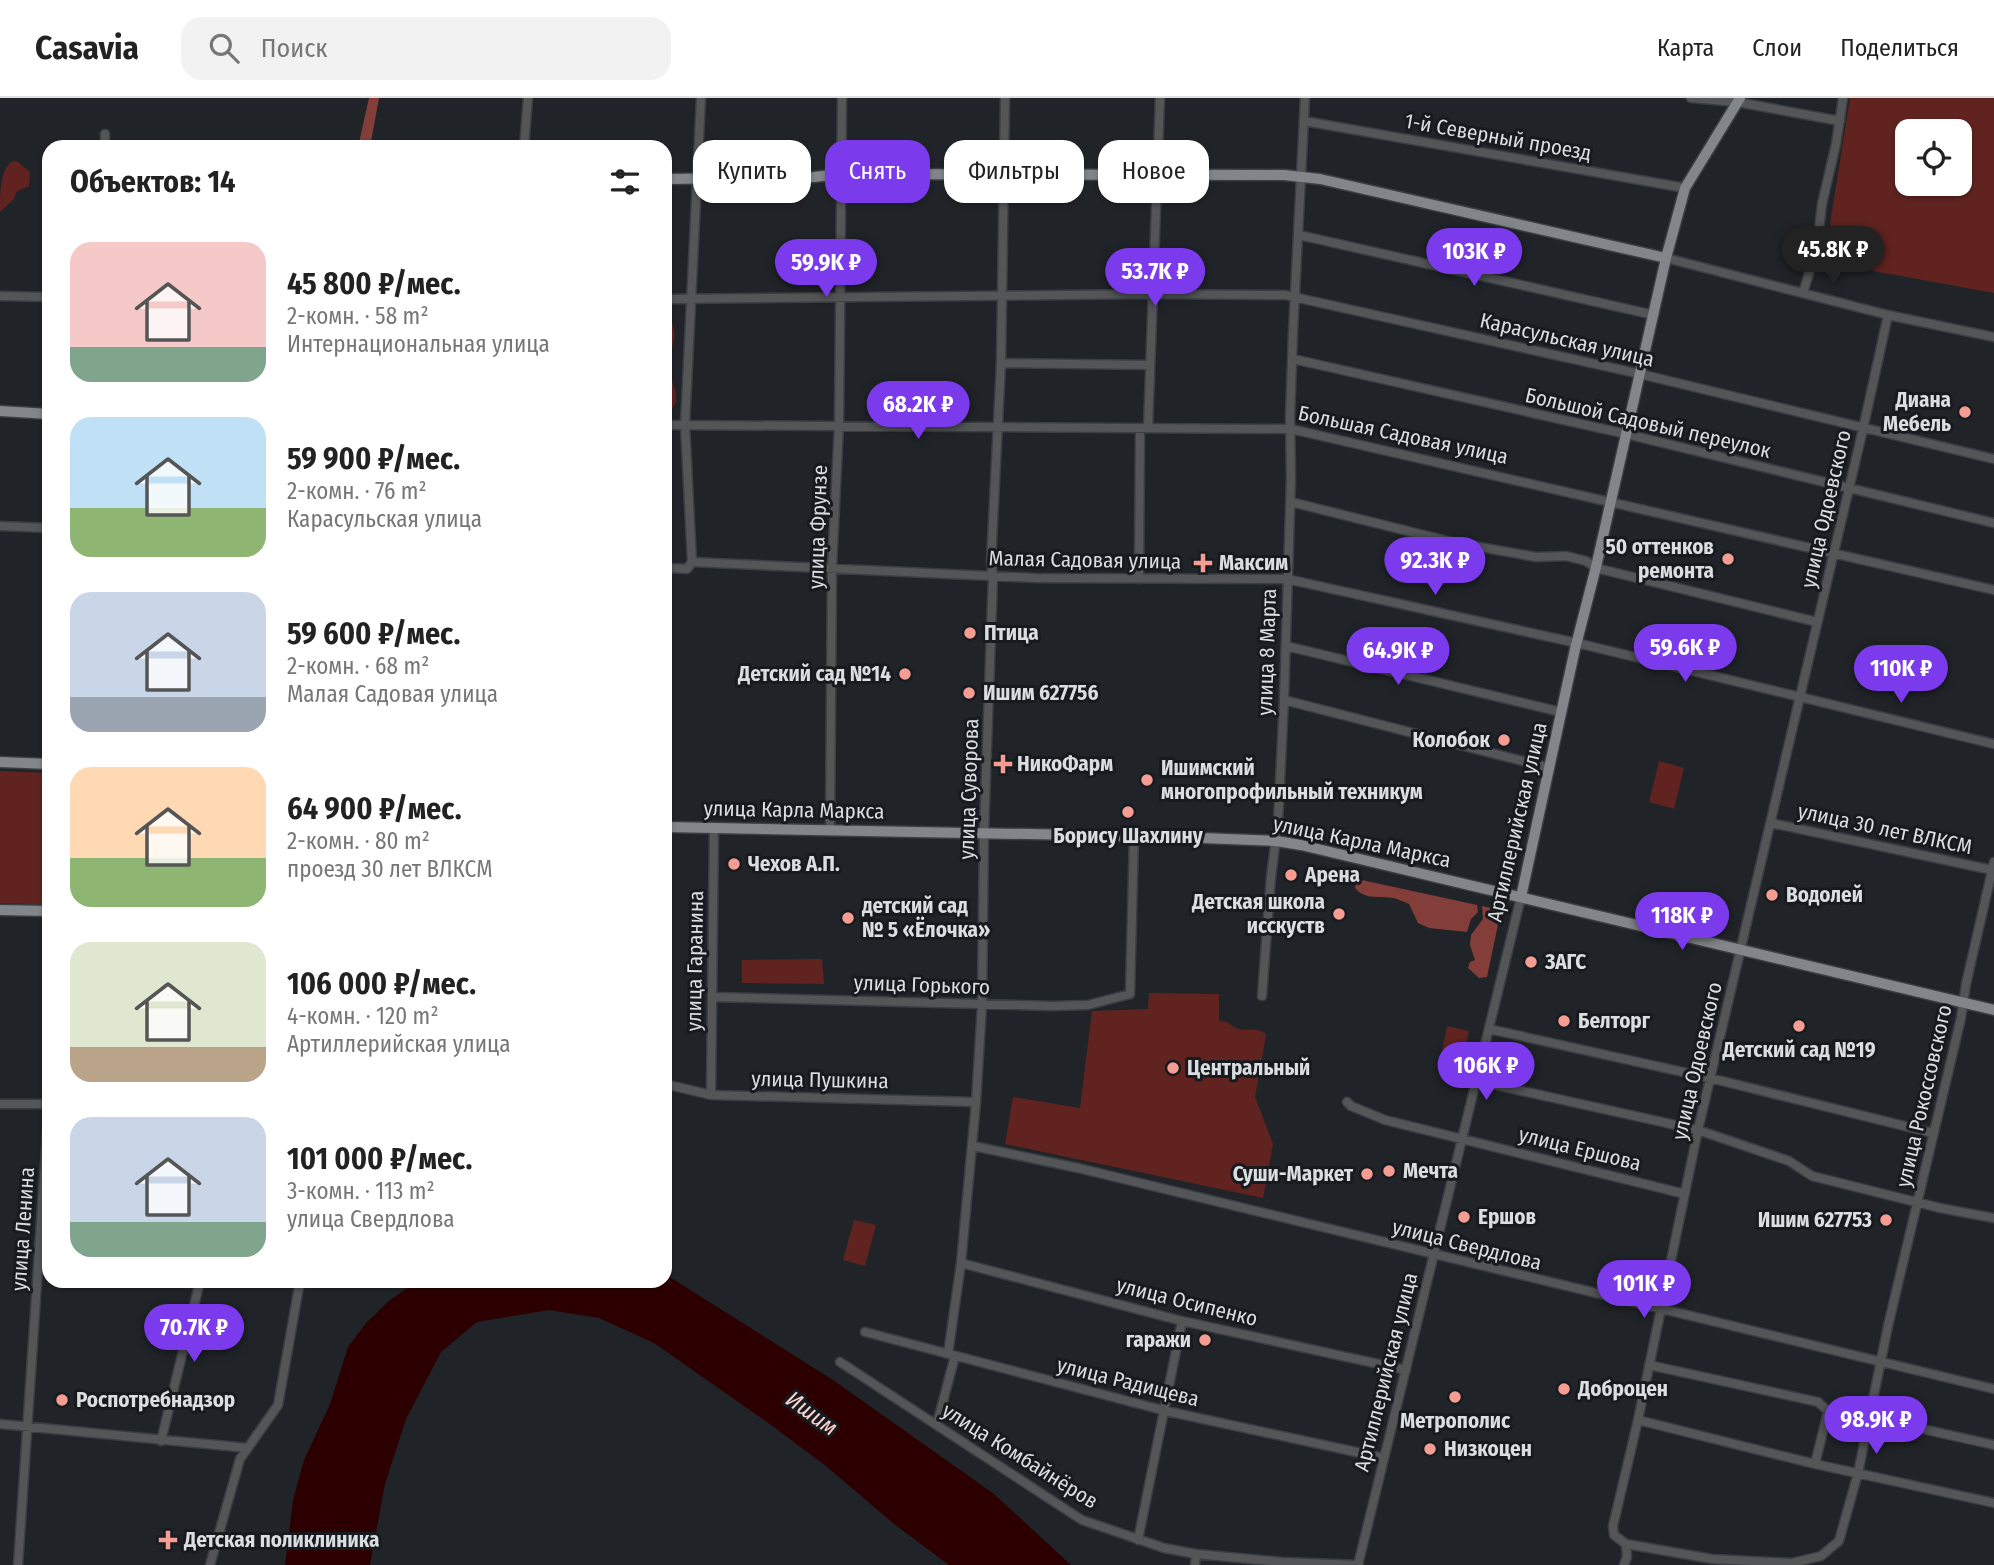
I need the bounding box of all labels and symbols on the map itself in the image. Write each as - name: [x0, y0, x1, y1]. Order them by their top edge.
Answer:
- street label: 1-й Северный проезд: [1403, 108, 1593, 166]
- pin: 45.8K ₽: [1768, 226, 1898, 286]
- pin: 103K ₽: [1417, 228, 1531, 288]
- pin: 59.9K ₽: [761, 240, 891, 299]
- pin: 53.7K ₽: [1090, 248, 1220, 308]
- street label: Карасульская улица: [1477, 307, 1657, 373]
- pin: 68.2K ₽: [853, 382, 983, 441]
- street label: Большой Садовый переулок: [1523, 382, 1774, 464]
- place label: Диана Мебель: [1883, 387, 1951, 437]
- street label: Большая Садовая улица: [1296, 400, 1510, 470]
- marker: Диана Мебель: [1957, 404, 1973, 420]
- street label: улица Одоевского: [1795, 427, 1857, 591]
- street label: улица Фрунзе: [803, 464, 833, 590]
- place label: 50 оттенков ремонта: [1605, 534, 1714, 584]
- pin: 92.3K ₽: [1370, 538, 1500, 597]
- street label: Малая Садовая улица: [988, 545, 1182, 575]
- place label: Максим: [1219, 550, 1288, 576]
- marker: 50 оттенков ремонта: [1720, 551, 1736, 567]
- marker: Максим: [1193, 553, 1213, 573]
- street label: улица 8 Марта: [1252, 588, 1282, 716]
- place label: Птица: [984, 620, 1039, 646]
- pin: 59.6K ₽: [1620, 624, 1750, 684]
- marker: Птица: [962, 625, 978, 641]
- pin: 64.9K ₽: [1333, 628, 1463, 687]
- pin: 110K ₽: [1844, 646, 1958, 705]
- place label: Детский сад №14: [737, 661, 891, 687]
- marker: Детский сад №14: [897, 666, 913, 682]
- place label: Ишим 627756: [983, 680, 1098, 706]
- marker: Ишим 627756: [961, 685, 977, 701]
- street label: улица Суворова: [954, 718, 984, 860]
- street label: Артиллерийская улица: [1481, 720, 1553, 924]
- place label: Колобок: [1413, 727, 1490, 753]
- marker: Колобок: [1496, 732, 1512, 748]
- place label: НикоФарм: [1017, 751, 1113, 777]
- place label: Ишимский многопрофильный техникум: [1161, 755, 1423, 805]
- marker: НикоФарм: [995, 756, 1011, 772]
- marker: Ишимский многопрофильный техникум: [1139, 772, 1155, 788]
- street label: улица Карла Маркса: [703, 795, 885, 825]
- street label: улица 30 лет ВЛКСМ: [1796, 798, 1974, 860]
- marker: Борису Шахлину: [1120, 804, 1136, 820]
- street label: улица Карла Маркса: [1271, 810, 1453, 874]
- place label: Борису Шахлину: [1053, 823, 1204, 849]
- place label: Чехов А.П.: [748, 851, 840, 877]
- marker: Чехов А.П.: [726, 856, 742, 872]
- place label: Арена: [1304, 862, 1360, 888]
- marker: Арена: [1283, 867, 1299, 883]
- place label: Водолей: [1786, 882, 1863, 908]
- marker: Водолей: [1764, 887, 1780, 903]
- place label: Детская школа исскуств: [1191, 889, 1325, 939]
- street label: улица Гаранина: [681, 890, 709, 1032]
- pin: 118K ₽: [1625, 892, 1739, 952]
- place label: детский сад № 5 «Ёлочка»: [861, 893, 990, 943]
- marker: Детская школа исскуств: [1331, 906, 1347, 922]
- marker: детский сад № 5 «Ёлочка»: [840, 910, 856, 926]
- place label: ЗАГС: [1544, 949, 1586, 975]
- marker: ЗАГС: [1523, 954, 1539, 970]
- street label: улица Горького: [853, 970, 991, 1000]
- street label: улица Одоевского: [1666, 979, 1728, 1143]
- street label: улица Рокоссовского: [1890, 1002, 1958, 1190]
- place label: Белторг: [1578, 1008, 1651, 1034]
- marker: Белторг: [1556, 1013, 1572, 1029]
- marker: Детский сад №19: [1791, 1018, 1807, 1034]
- place label: Детский сад №19: [1721, 1037, 1876, 1063]
- pin: 106K ₽: [1429, 1042, 1543, 1102]
- place label: Центральный: [1187, 1055, 1310, 1081]
- marker: Центральный: [1165, 1060, 1181, 1076]
- street label: улица Пушкина: [751, 1066, 889, 1094]
- street label: улица Ершова: [1516, 1121, 1644, 1177]
- place label: Мечта: [1403, 1158, 1458, 1184]
- place label: Суши-Маркет: [1233, 1161, 1354, 1187]
- marker: Мечта: [1381, 1163, 1397, 1179]
- street label: улица Ленина: [6, 1166, 40, 1292]
- marker: Суши-Маркет: [1359, 1166, 1375, 1182]
- place label: Ершов: [1478, 1204, 1536, 1230]
- place label: Ишим 627753: [1758, 1207, 1872, 1233]
- marker: Ершов: [1456, 1209, 1472, 1225]
- marker: Ишим 627753: [1878, 1212, 1894, 1228]
- street label: улица Свердлова: [1390, 1214, 1544, 1276]
- pin: 101K ₽: [1587, 1260, 1701, 1320]
- street label: Артиллерийская улица: [1349, 1270, 1423, 1474]
- street label: улица Осипенко: [1114, 1272, 1260, 1332]
- pin: 70.7K ₽: [129, 1304, 259, 1364]
- place label: гаражи: [1126, 1327, 1191, 1353]
- marker: гаражи: [1197, 1332, 1213, 1348]
- street label: улица Радищева: [1054, 1352, 1202, 1412]
- place label: Доброцен: [1577, 1376, 1668, 1402]
- marker: Доброцен: [1556, 1381, 1572, 1397]
- water label: Ишим: [781, 1385, 843, 1441]
- place label: Роспотребнадзор: [76, 1387, 235, 1413]
- marker: Метрополис: [1447, 1389, 1463, 1405]
- marker: Роспотребнадзор: [54, 1392, 70, 1408]
- pin: 98.9K ₽: [1811, 1396, 1941, 1456]
- street label: улица Комбайнёров: [937, 1398, 1103, 1514]
- place label: Метрополис: [1400, 1408, 1511, 1434]
- place label: Низкоцен: [1444, 1436, 1532, 1462]
- marker: Низкоцен: [1422, 1441, 1438, 1457]
- place label: Детская поликлиника: [183, 1527, 379, 1553]
- marker: Детская поликлиника: [158, 1530, 178, 1550]

